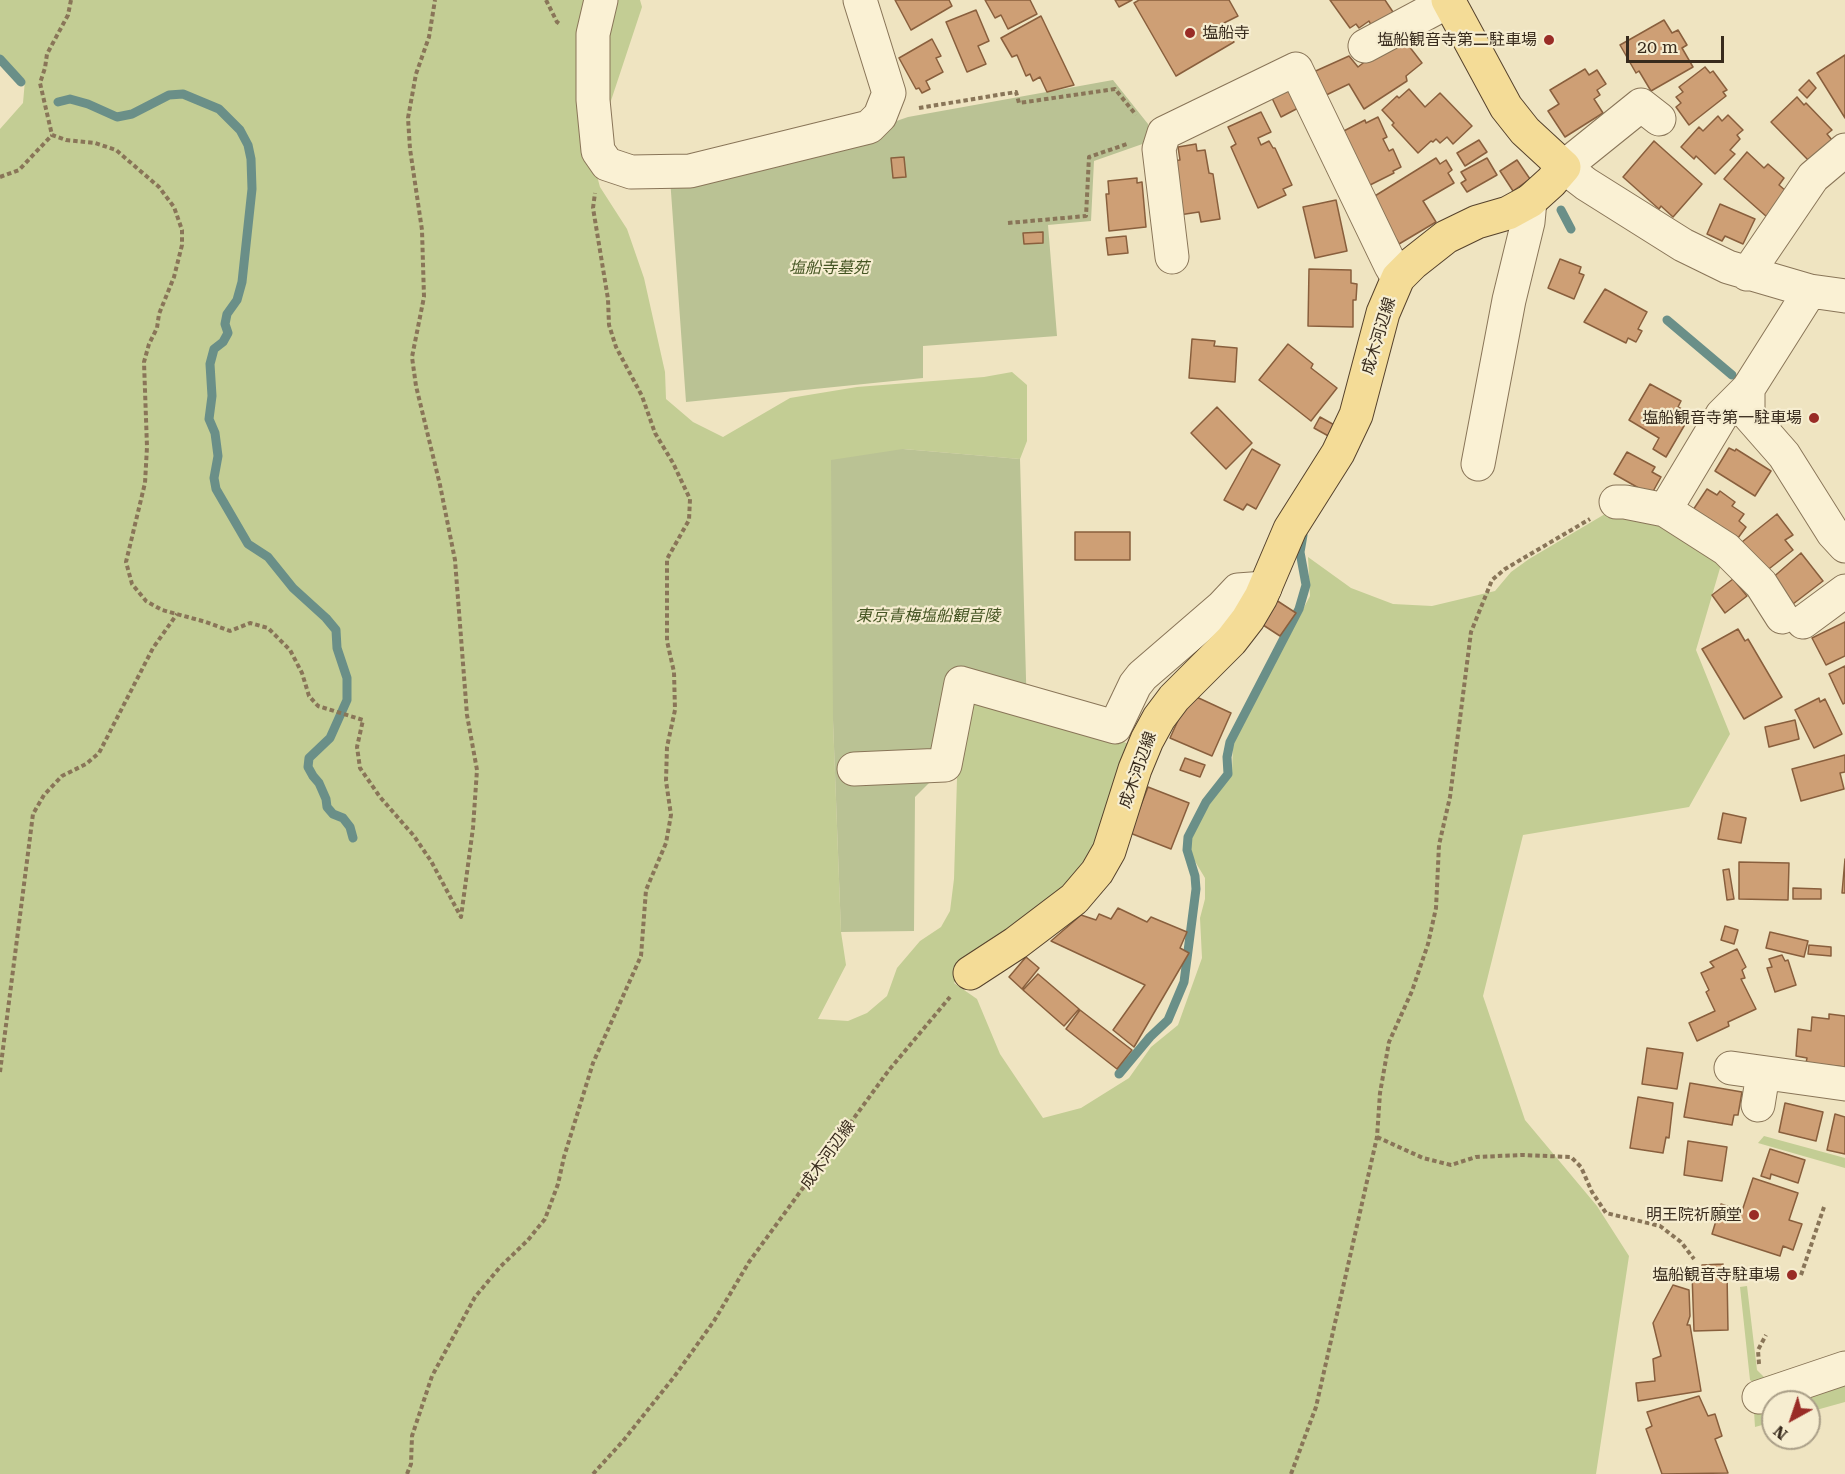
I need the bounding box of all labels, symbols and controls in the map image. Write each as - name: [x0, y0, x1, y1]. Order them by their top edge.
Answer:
- place label: 塩船寺: [1202, 23, 1250, 43]
- scale bar: [1629, 24, 1726, 62]
- marker: 塩船寺: [1183, 26, 1197, 40]
- place label: 塩船観音寺第二駐車場: [1377, 30, 1537, 50]
- marker: 塩船観音寺第二駐車場: [1542, 33, 1556, 47]
- text: 20 m: [1637, 36, 1678, 57]
- park label: 塩船寺墓苑: [789, 258, 869, 278]
- street label: 成木河辺線: [1358, 295, 1400, 377]
- place label: 塩船観音寺第一駐車場: [1642, 408, 1802, 428]
- marker: 塩船観音寺第一駐車場: [1807, 411, 1821, 425]
- park label: 東京青梅塩船観音陵: [856, 606, 1000, 626]
- street label: 成木河辺線: [1115, 729, 1161, 811]
- street label: 成木河辺線: [797, 1117, 859, 1193]
- place label: 明王院祈願堂: [1646, 1205, 1742, 1225]
- marker: 明王院祈願堂: [1747, 1208, 1761, 1222]
- place label: 塩船観音寺駐車場: [1652, 1265, 1780, 1285]
- marker: 塩船観音寺駐車場: [1785, 1268, 1799, 1282]
- north arrow: [1761, 1390, 1821, 1450]
- text: N: [1770, 1421, 1791, 1444]

